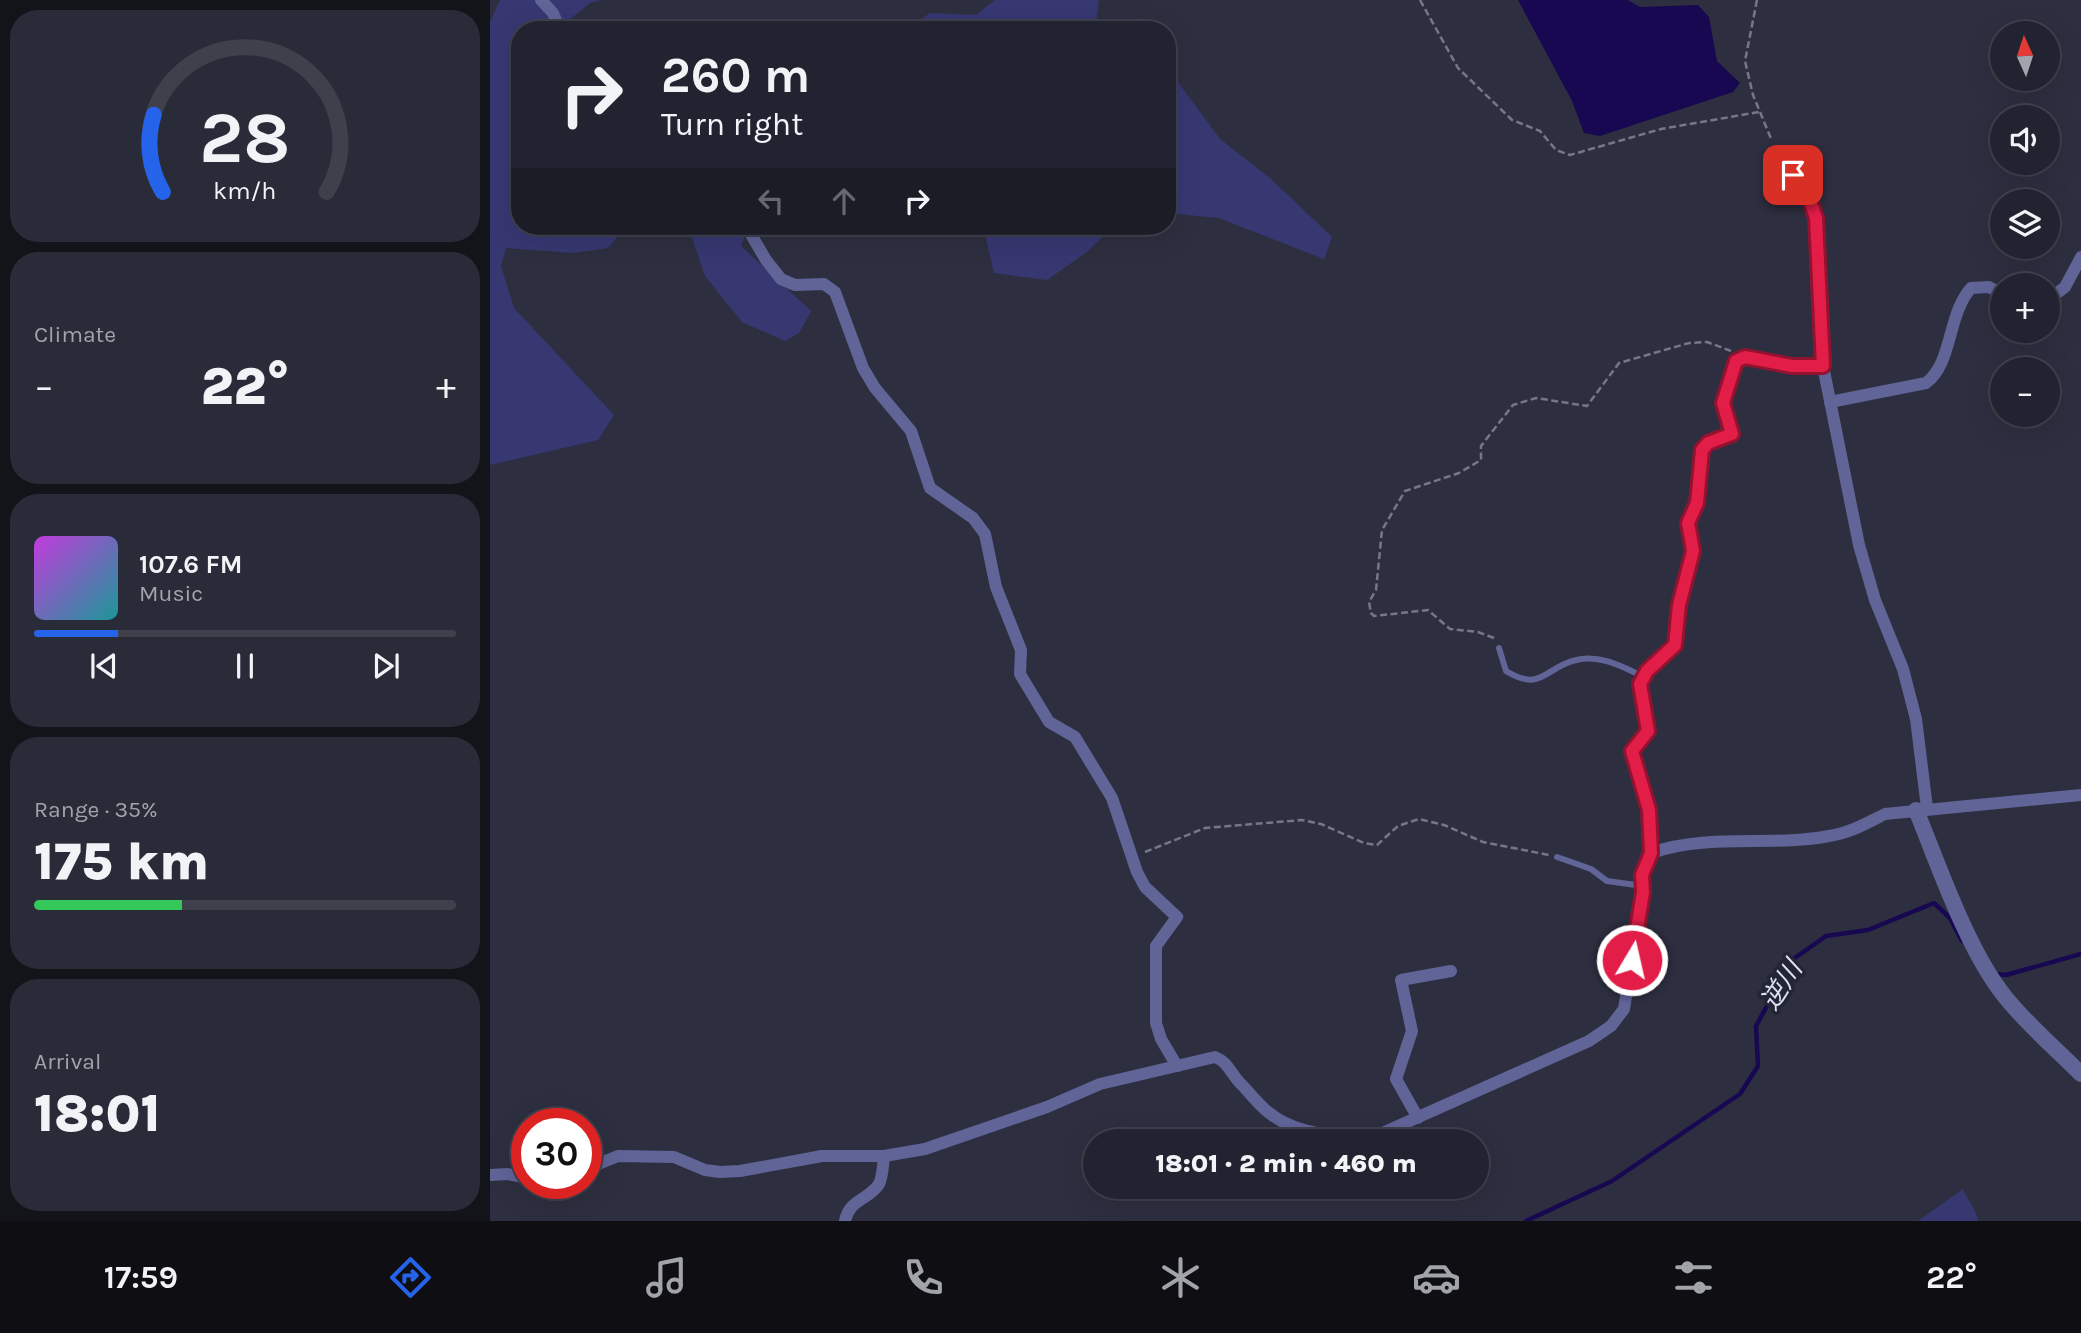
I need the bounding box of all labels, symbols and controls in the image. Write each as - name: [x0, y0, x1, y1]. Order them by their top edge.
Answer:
- north arrow: [1990, 21, 2060, 91]
- map controls: [1990, 21, 2060, 427]
- text: 260 m: [661, 47, 810, 104]
- icon: right: [546, 49, 637, 140]
- text: 28: [199, 95, 291, 180]
- button: sound: [1990, 105, 2060, 175]
- text: Turn right: [661, 106, 803, 143]
- pin: [1763, 145, 1823, 205]
- icon: arrive: [1774, 156, 1812, 194]
- text: km/h: [213, 176, 277, 205]
- icon: left: [752, 182, 790, 220]
- icon: ahead: [825, 182, 863, 220]
- icon: right: [898, 182, 936, 220]
- button: layers: [1990, 189, 2060, 259]
- button: +: [1990, 273, 2060, 343]
- text: Climate: [34, 321, 116, 348]
- text: 22°: [201, 356, 289, 417]
- button: −: [1990, 357, 2060, 427]
- text: −: [34, 364, 54, 409]
- text: +: [436, 364, 456, 409]
- text: 107.6 FM: [139, 549, 243, 580]
- text: Music: [139, 580, 203, 607]
- icon: previous: [85, 647, 123, 685]
- icon: pause: [226, 647, 264, 685]
- icon: next: [367, 647, 405, 685]
- text: Range · 35%: [34, 796, 158, 823]
- text: 175 km: [34, 831, 209, 892]
- position arrow: [1595, 923, 1669, 997]
- water label: 逆川: [1754, 953, 1810, 1016]
- text: Arrival: [34, 1048, 101, 1075]
- text: 18:01: [34, 1083, 160, 1144]
- speed limit sign: 30: [511, 1108, 602, 1199]
- text: 18:01 · 2 min · 460 m: [1155, 1148, 1417, 1179]
- icon: directions: [386, 1253, 435, 1302]
- icon: music: [642, 1253, 691, 1302]
- icon: phone: [899, 1253, 948, 1302]
- icon: climate: [1156, 1253, 1205, 1302]
- icon: car: [1412, 1253, 1461, 1302]
- icon: filters: [1669, 1253, 1718, 1302]
- text: 17:59: [104, 1259, 178, 1296]
- text: 22°: [1926, 1259, 1977, 1296]

